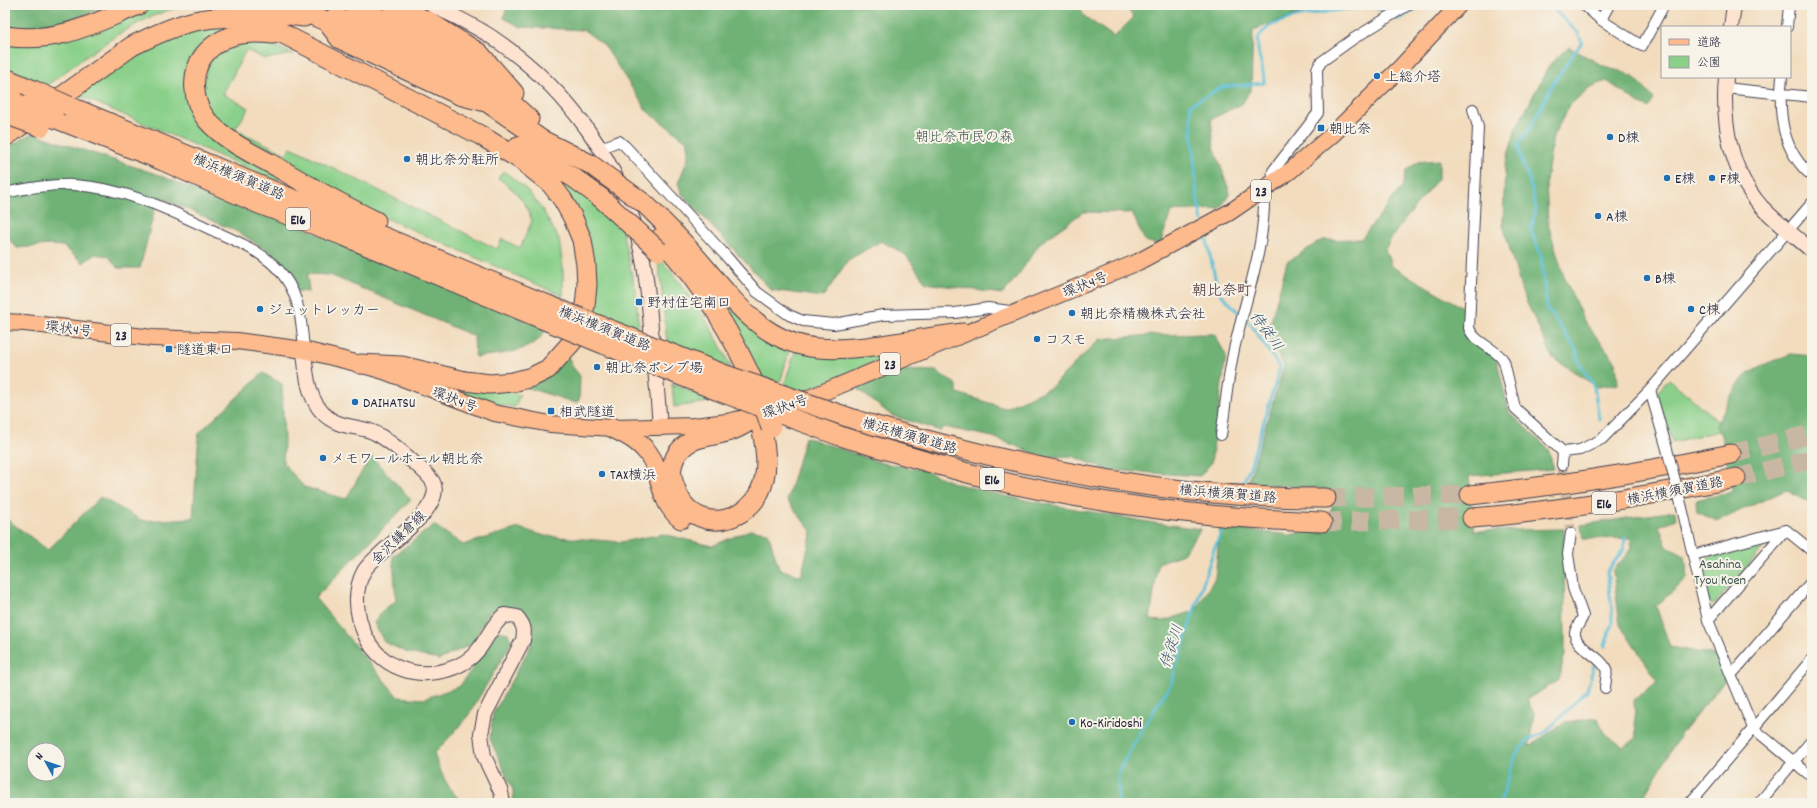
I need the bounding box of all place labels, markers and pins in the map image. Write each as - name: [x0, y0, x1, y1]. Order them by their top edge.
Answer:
- place label: 上総介塔: [1385, 68, 1441, 88]
- marker: 上総介塔: [1372, 71, 1382, 81]
- place label: 朝比奈: [1329, 120, 1371, 140]
- marker: 朝比奈: [1316, 123, 1326, 133]
- place label: D棟: [1618, 129, 1640, 149]
- marker: D棟: [1605, 132, 1615, 142]
- place label: 朝比奈分駐所: [415, 151, 499, 171]
- marker: 朝比奈分駐所: [402, 154, 412, 164]
- place label: E棟: [1675, 170, 1696, 190]
- place label: F棟: [1720, 170, 1741, 190]
- marker: E棟: [1662, 173, 1672, 183]
- marker: F棟: [1707, 173, 1717, 183]
- place label: A棟: [1606, 208, 1629, 228]
- marker: A棟: [1593, 211, 1603, 221]
- place label: B棟: [1655, 270, 1677, 290]
- marker: B棟: [1642, 273, 1652, 283]
- place label: 野村住宅南口: [647, 294, 731, 314]
- marker: 野村住宅南口: [634, 297, 644, 307]
- place label: ジェットレッカー: [268, 301, 380, 321]
- place label: C棟: [1699, 301, 1721, 321]
- marker: ジェットレッカー: [255, 304, 265, 314]
- marker: C棟: [1686, 304, 1696, 314]
- place label: 朝比奈精機株式会社: [1080, 305, 1206, 325]
- marker: 朝比奈精機株式会社: [1067, 308, 1077, 318]
- place label: コスモ: [1045, 331, 1086, 351]
- marker: コスモ: [1032, 334, 1042, 344]
- place label: 隧道東口: [177, 341, 233, 361]
- marker: 隧道東口: [164, 344, 174, 354]
- place label: 朝比奈ポンプ場: [605, 359, 703, 379]
- marker: 朝比奈ポンプ場: [592, 362, 602, 372]
- place label: DAIHATSU: [363, 394, 416, 414]
- marker: DAIHATSU: [350, 397, 360, 407]
- place label: 相武隧道: [559, 403, 615, 423]
- marker: 相武隧道: [546, 406, 556, 416]
- place label: メモワールホール朝比奈: [331, 450, 483, 470]
- marker: メモワールホール朝比奈: [318, 453, 328, 463]
- place label: TAX横浜: [610, 466, 656, 486]
- marker: TAX横浜: [597, 469, 607, 479]
- place label: Ko-Kiridoshi: [1080, 714, 1142, 734]
- marker: Ko-Kiridoshi: [1067, 717, 1077, 727]

